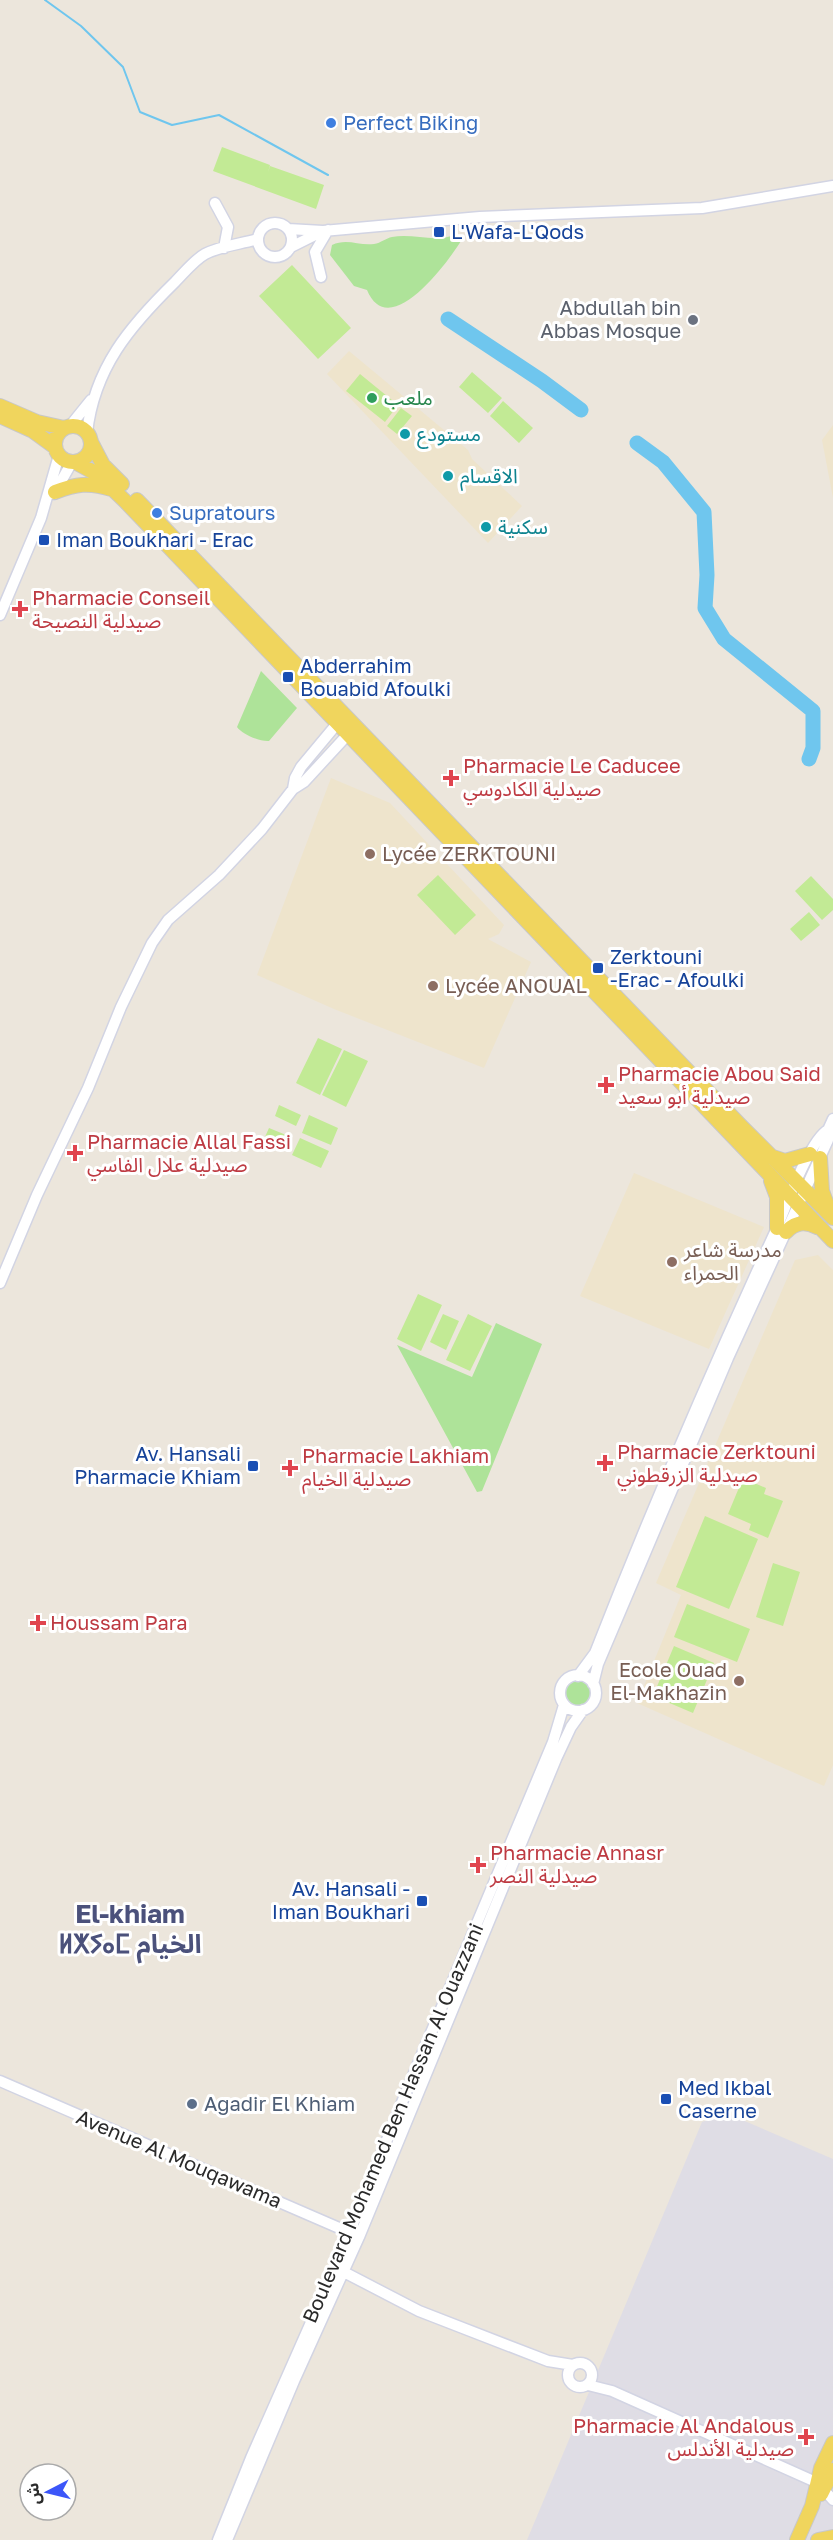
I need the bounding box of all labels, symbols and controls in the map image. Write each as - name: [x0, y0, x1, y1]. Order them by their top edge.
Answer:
- place label: Perfect Biking: [343, 110, 478, 134]
- marker: Perfect Biking: [324, 116, 338, 130]
- place label: L'Wafa-L'Qods: [451, 219, 584, 243]
- marker: L'Wafa-L'Qods: [432, 225, 446, 239]
- place label: Abdullah bin Abbas Mosque: [540, 295, 681, 342]
- marker: Abdullah bin Abbas Mosque: [686, 313, 700, 327]
- place label: ملعب: [384, 385, 433, 409]
- marker: ملعب: [365, 391, 379, 405]
- place label: مستودع: [417, 421, 481, 449]
- marker: مستودع: [398, 427, 412, 441]
- place label: الاقسام: [460, 463, 518, 491]
- marker: الاقسام: [441, 469, 455, 483]
- place label: Supratours: [169, 500, 275, 524]
- marker: Supratours: [150, 506, 164, 520]
- place label: سكنية: [498, 514, 548, 538]
- marker: سكنية: [479, 520, 493, 534]
- place label: Iman Boukhari - Erac: [56, 527, 254, 551]
- marker: Iman Boukhari - Erac: [37, 533, 51, 547]
- place label: Pharmacie Conseil صيدلية النصيحة: [32, 585, 210, 632]
- marker: Pharmacie Conseil صيدلية النصيحة: [13, 602, 27, 616]
- place label: Abderrahim Bouabid Afoulki: [300, 653, 451, 700]
- marker: Abderrahim Bouabid Afoulki: [281, 670, 295, 684]
- place label: Pharmacie Le Caducee صيدلية الكادوسي: [463, 753, 681, 805]
- marker: Pharmacie Le Caducee صيدلية الكادوسي: [444, 771, 458, 785]
- place label: Lycée ZERKTOUNI: [382, 841, 556, 865]
- marker: Lycée ZERKTOUNI: [363, 847, 377, 861]
- place label: Zerktouni -Erac - Afoulki: [610, 944, 744, 991]
- marker: Zerktouni -Erac - Afoulki: [591, 961, 605, 975]
- place label: Lycée ANOUAL: [445, 973, 587, 997]
- marker: Lycée ANOUAL: [426, 979, 440, 993]
- place label: Pharmacie Abou Said صيدلية أبو سعيد: [618, 1061, 821, 1109]
- marker: Pharmacie Abou Said صيدلية أبو سعيد: [599, 1078, 613, 1092]
- place label: Pharmacie Allal Fassi صيدلية علال الفاسي: [87, 1129, 291, 1181]
- marker: Pharmacie Allal Fassi صيدلية علال الفاسي: [68, 1146, 82, 1160]
- place label: مدرسة شاعر الحمراء: [683, 1237, 782, 1285]
- marker: مدرسة شاعر الحمراء: [665, 1255, 679, 1269]
- place label: Pharmacie Zerktouni صيدلية الزرقطوني: [617, 1439, 816, 1491]
- place label: Av. Hansali Pharmacie Khiam: [74, 1441, 241, 1488]
- place label: Pharmacie Lakhiam صيدلية الخيام: [302, 1443, 489, 1494]
- marker: Pharmacie Zerktouni صيدلية الزرقطوني: [598, 1456, 612, 1470]
- marker: Av. Hansali Pharmacie Khiam: [246, 1459, 260, 1473]
- marker: Pharmacie Lakhiam صيدلية الخيام: [283, 1461, 297, 1475]
- place label: Houssam Para: [50, 1610, 188, 1634]
- marker: Houssam Para: [31, 1616, 45, 1630]
- place label: Ecole Ouad El-Makhazin: [610, 1657, 727, 1704]
- marker: Ecole Ouad El-Makhazin: [732, 1674, 746, 1688]
- place label: Pharmacie Annasr صيدلية النصر: [489, 1840, 664, 1888]
- marker: Pharmacie Annasr صيدلية النصر: [471, 1858, 485, 1872]
- place label: Av. Hansali - Iman Boukhari: [272, 1876, 410, 1923]
- marker: Av. Hansali - Iman Boukhari: [415, 1894, 429, 1908]
- district label: El-khiam ⵍⵅⵢⴰⵎ الخيام: [58, 1898, 202, 1964]
- street label: Boulevard Mohamed Ben Hassan Al Ouazzani: [297, 1919, 487, 2326]
- place label: Med Ikbal Caserne: [678, 2075, 772, 2122]
- place label: Agadir El Khiam: [204, 2091, 355, 2115]
- marker: Med Ikbal Caserne: [659, 2092, 673, 2106]
- marker: Agadir El Khiam: [185, 2097, 199, 2111]
- street label: Avenue Al Mouqawama: [73, 2104, 286, 2212]
- place label: Pharmacie Al Andalous صيدلية الأندلس: [573, 2413, 794, 2461]
- marker: Pharmacie Al Andalous صيدلية الأندلس: [799, 2430, 813, 2444]
- north arrow: [18, 2462, 78, 2522]
- text: ش: [22, 2482, 44, 2506]

